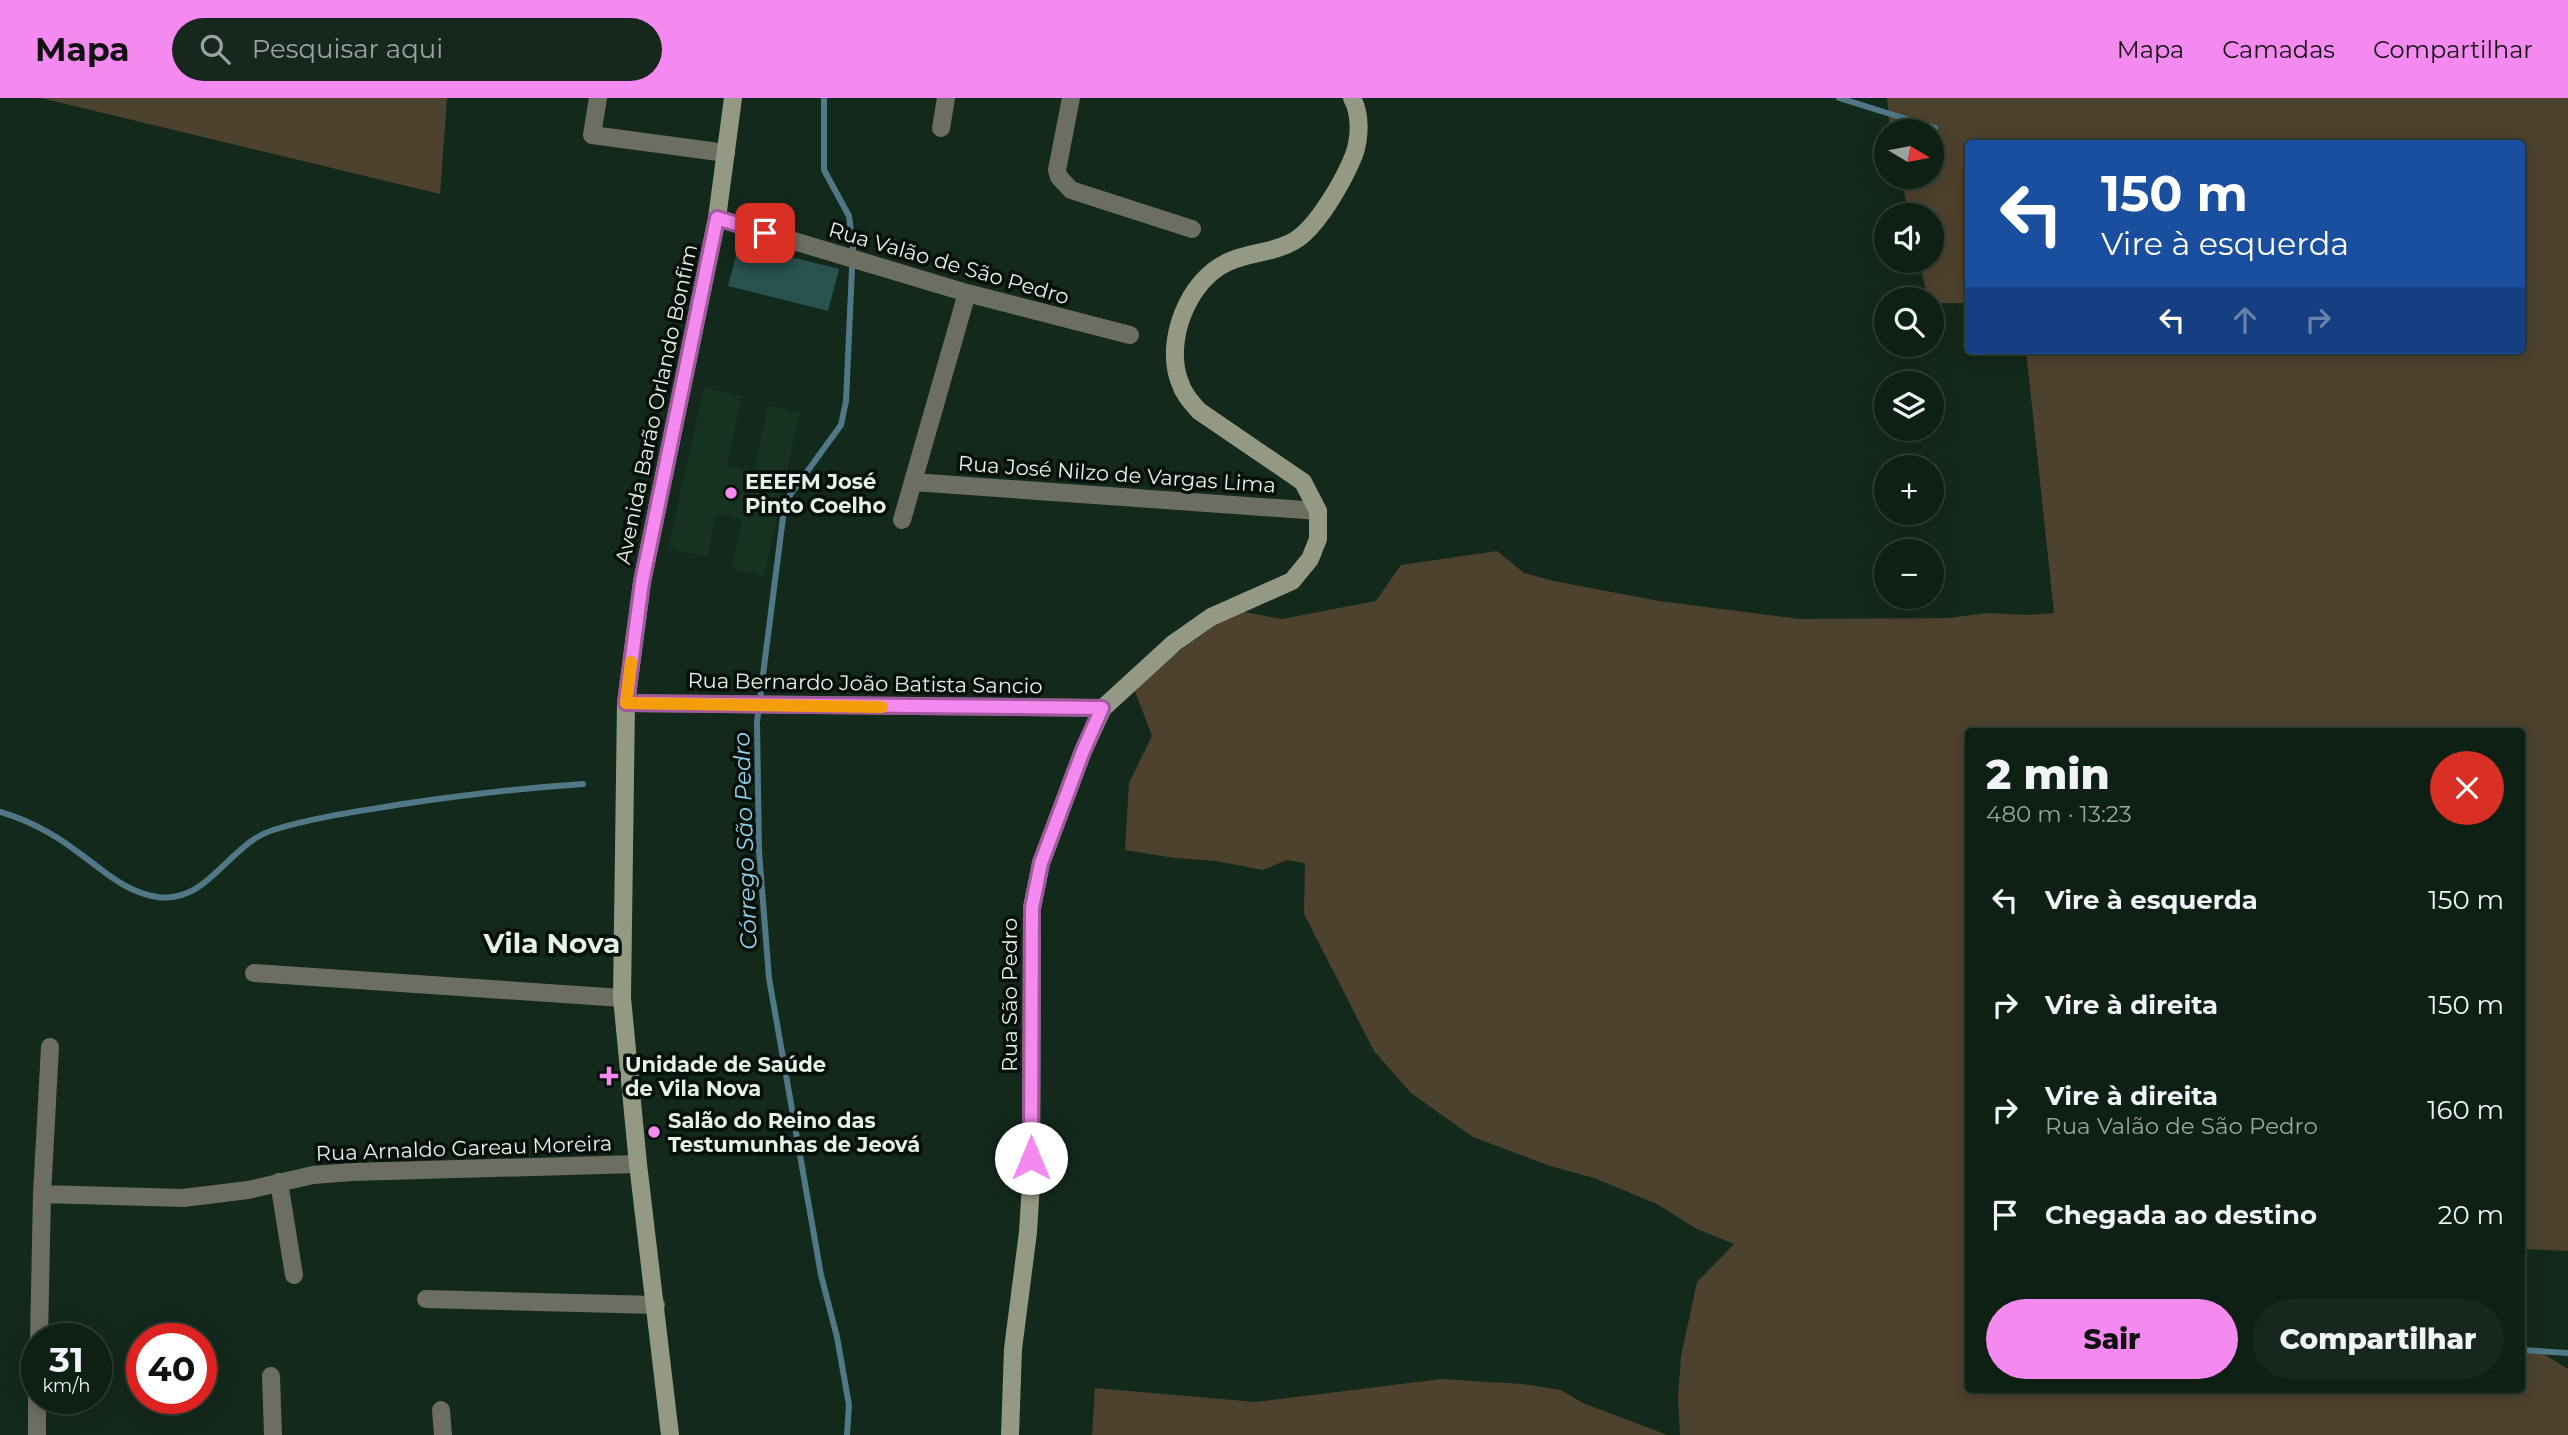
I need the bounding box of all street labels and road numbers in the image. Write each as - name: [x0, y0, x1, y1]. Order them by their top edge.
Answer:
- street label: Rua Valão de São Pedro: [826, 217, 1072, 309]
- street label: Avenida Barão Orlando Bonfim: [610, 242, 702, 566]
- street label: Rua José Nilzo de Vargas Lima: [957, 450, 1277, 498]
- street label: Rua Bernardo João Batista Sancio: [687, 667, 1043, 699]
- street label: Rua São Pedro: [997, 918, 1022, 1072]
- street label: Rua Arnaldo Gareau Moreira: [315, 1130, 613, 1166]

